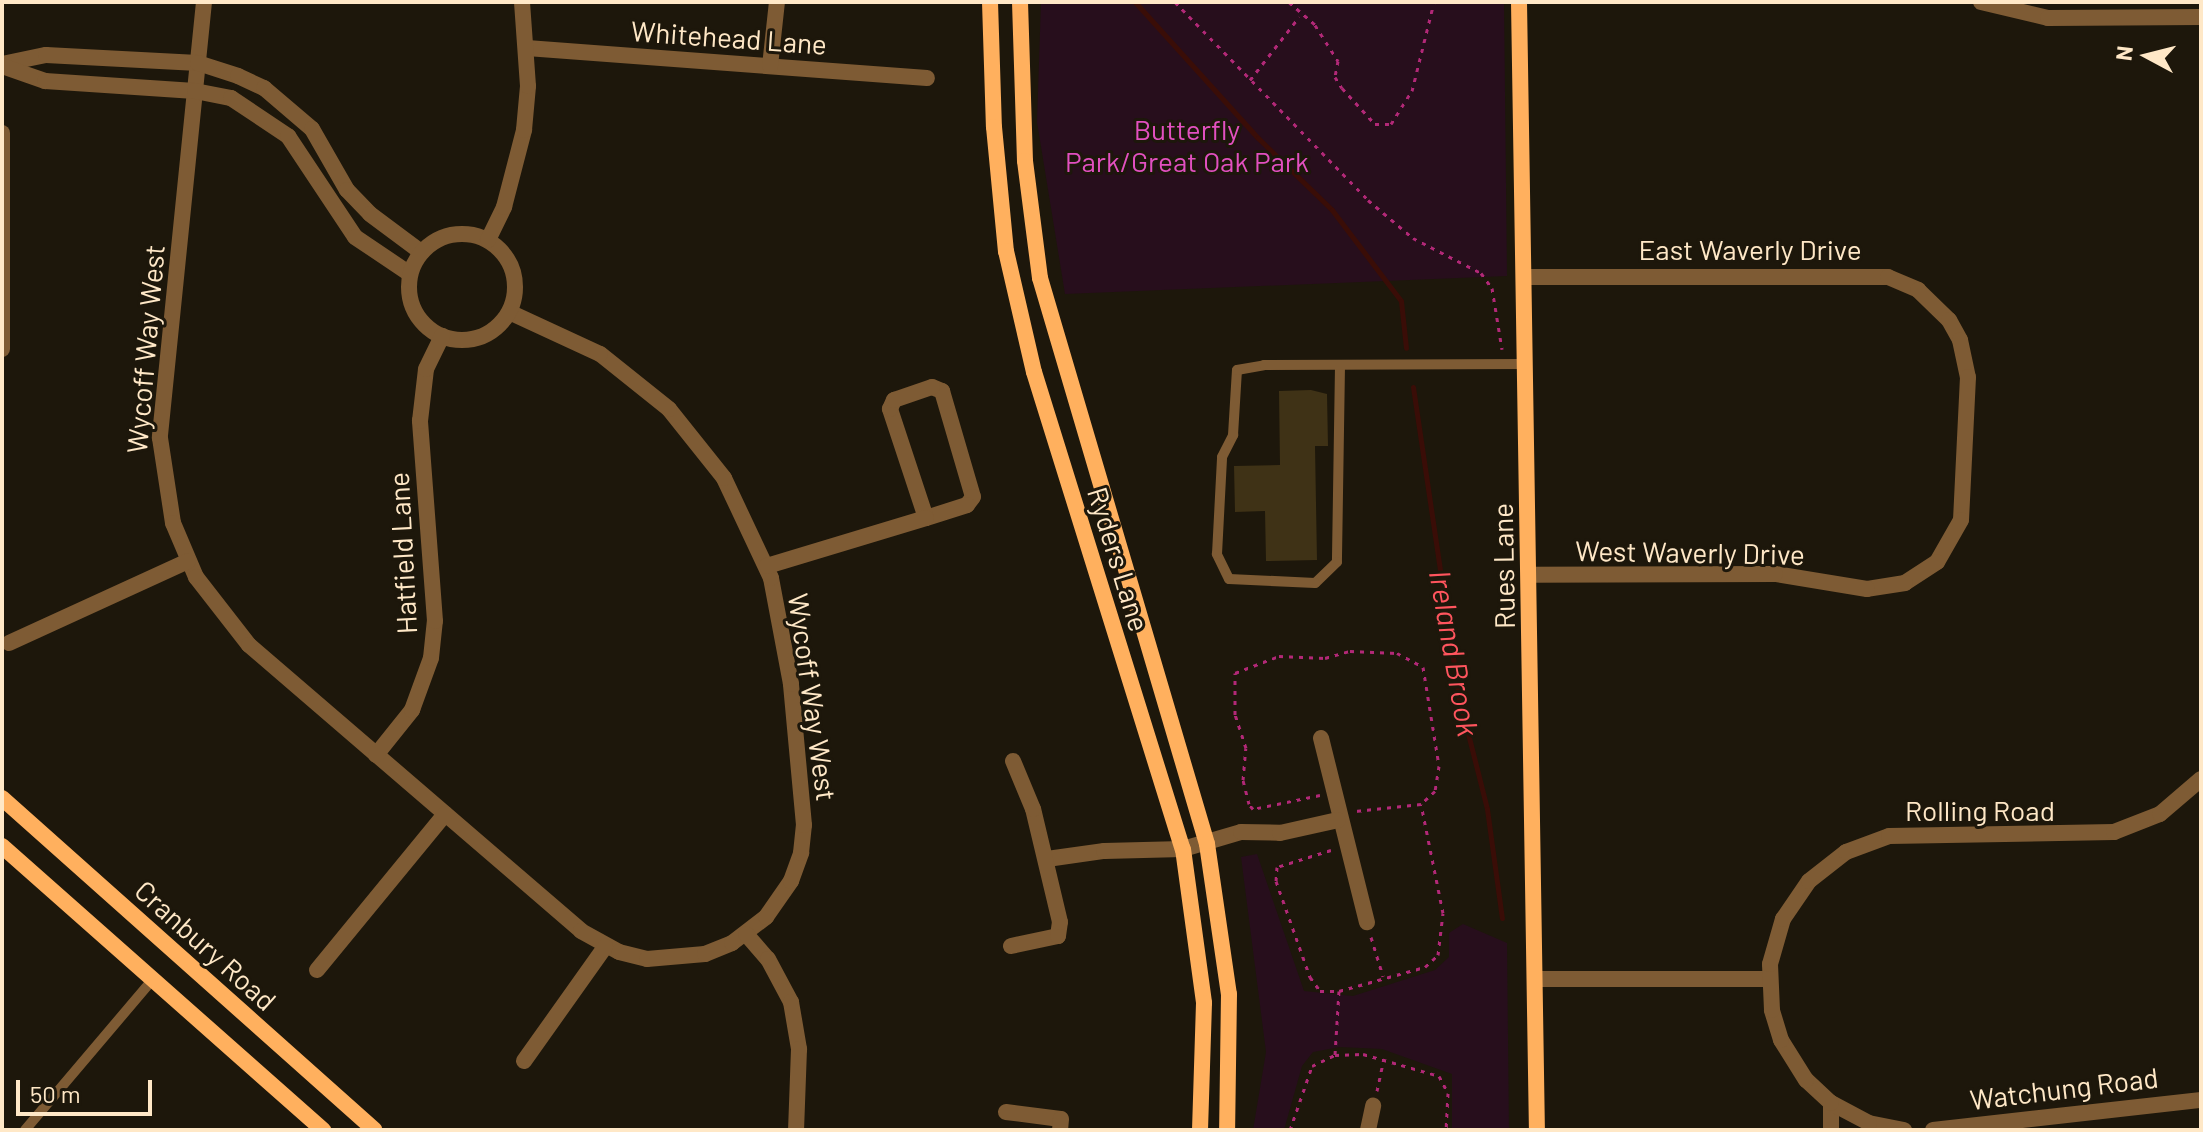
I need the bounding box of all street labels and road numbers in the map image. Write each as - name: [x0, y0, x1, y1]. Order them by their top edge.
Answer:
- street label: Whitehead Lane: [630, 13, 828, 61]
- street label: East Waverly Drive: [1638, 232, 1862, 266]
- street label: Wycoff Way West: [119, 243, 171, 455]
- street label: Hatfield Lane: [381, 471, 423, 635]
- street label: Ryders Lane: [1081, 483, 1157, 635]
- street label: Rues Lane: [1485, 503, 1521, 629]
- street label: West Waverly Drive: [1575, 533, 1805, 571]
- street label: Wycoff Way West: [782, 591, 844, 803]
- street label: Rolling Road: [1905, 793, 2055, 827]
- street label: Cranbury Road: [129, 873, 283, 1017]
- street label: Watchung Road: [1968, 1060, 2160, 1116]

